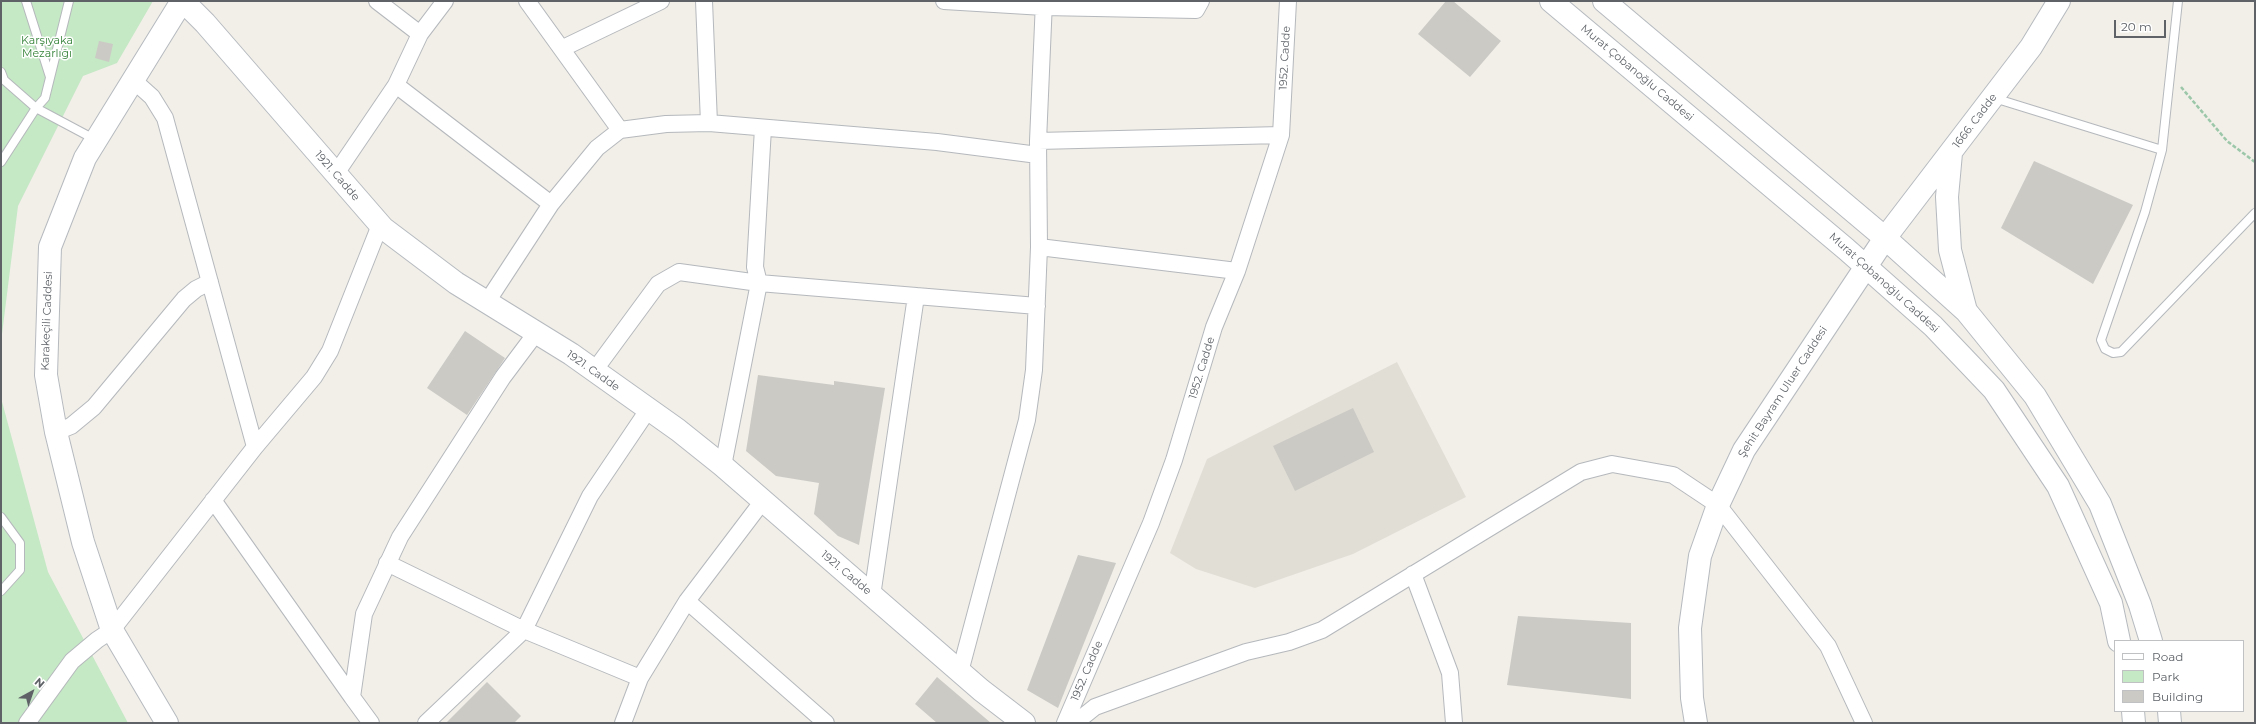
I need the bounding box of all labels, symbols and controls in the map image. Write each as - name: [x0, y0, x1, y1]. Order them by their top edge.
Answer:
- scale bar: [2116, 12, 2168, 38]
- text: 20 m: [2121, 19, 2152, 34]
- street label: Murat Çobanoğlu Caddesi: [1578, 22, 1696, 124]
- street label: 1952. Cadde: [1277, 26, 1293, 90]
- park label: Karşıyaka Mezarlığı: [21, 34, 73, 60]
- street label: 1666. Cadde: [1950, 91, 2000, 151]
- street label: 1921. Cadde: [312, 148, 362, 204]
- street label: Murat Çobanoğlu Caddesi: [1826, 230, 1942, 336]
- street label: Karakeçili Caddesi: [39, 271, 55, 371]
- street label: Şehit Bayram Uluer Caddesi: [1736, 324, 1830, 460]
- street label: 1952. Cadde: [1186, 335, 1218, 401]
- street label: 1921. Cadde: [564, 348, 622, 394]
- street label: 1921. Cadde: [818, 548, 874, 598]
- street label: 1952. Cadde: [1068, 639, 1106, 703]
- legend: [2114, 640, 2244, 712]
- text: Road: [2152, 649, 2183, 664]
- text: Park: [2152, 669, 2179, 684]
- north arrow: [12, 672, 52, 712]
- text: N: [32, 675, 48, 691]
- text: Building: [2152, 689, 2203, 704]

